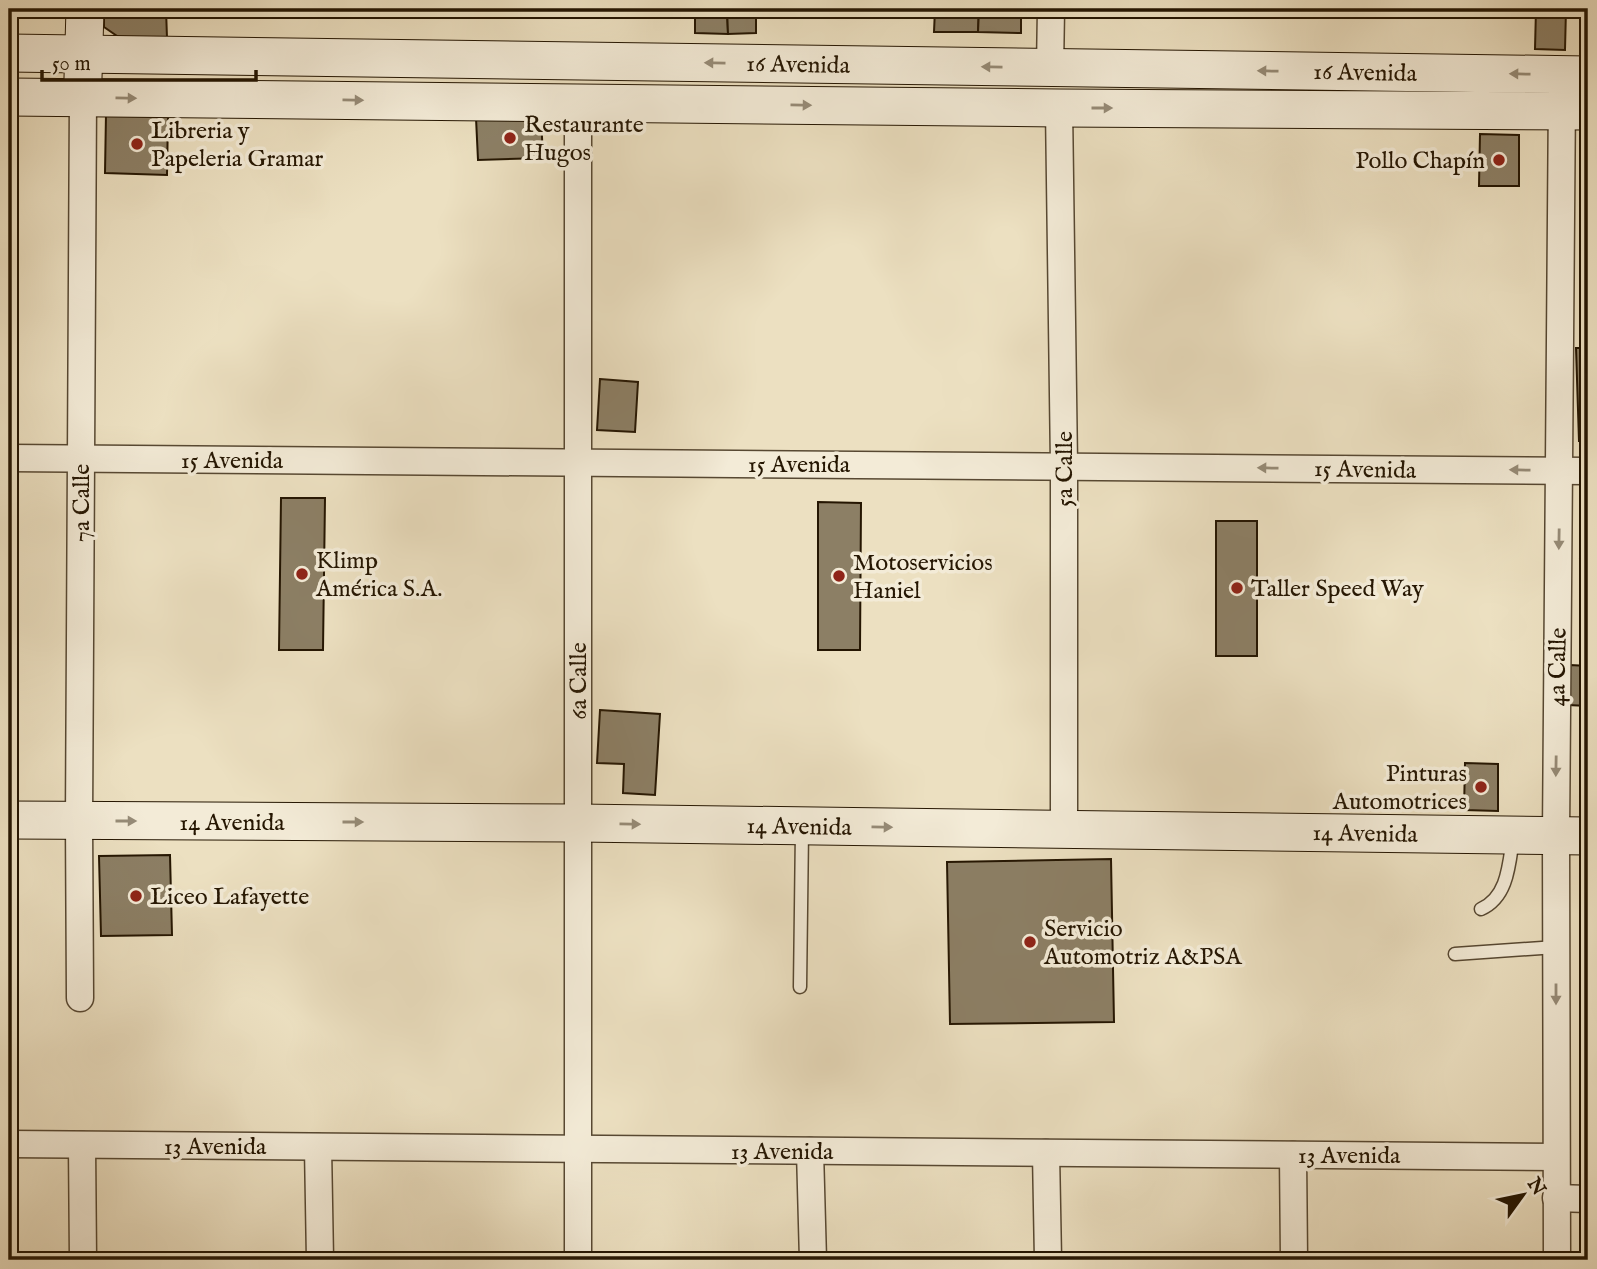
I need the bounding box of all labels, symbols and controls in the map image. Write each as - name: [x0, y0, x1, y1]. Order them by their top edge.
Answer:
- scale bar: [42, 38, 256, 82]
- street label: 16 Avenida: [746, 49, 851, 82]
- text: 50 m: [52, 51, 91, 78]
- one-way arrow: [704, 57, 726, 69]
- street label: 16 Avenida: [1313, 57, 1418, 90]
- one-way arrow: [980, 61, 1002, 73]
- one-way arrow: [1257, 65, 1279, 76]
- one-way arrow: [1509, 68, 1531, 80]
- one-way arrow: [115, 92, 137, 104]
- one-way arrow: [343, 94, 365, 106]
- one-way arrow: [791, 99, 813, 111]
- one-way arrow: [1092, 102, 1114, 114]
- place label: Restaurante Hugos: [524, 110, 644, 169]
- place label: Libreria y Papeleria Gramar: [151, 116, 324, 175]
- marker: Restaurante Hugos: [502, 130, 518, 146]
- marker: Libreria y Papeleria Gramar: [129, 136, 145, 152]
- place label: Pollo Chapín: [1355, 146, 1485, 177]
- marker: Pollo Chapín: [1491, 152, 1507, 168]
- street label: 5a Calle: [1050, 431, 1081, 507]
- street label: 15 Avenida: [181, 446, 284, 477]
- street label: 15 Avenida: [748, 450, 851, 481]
- street label: 15 Avenida: [1314, 454, 1417, 487]
- one-way arrow: [1257, 462, 1279, 473]
- street label: 7a Calle: [67, 464, 98, 542]
- one-way arrow: [1509, 464, 1531, 476]
- one-way arrow: [1553, 528, 1565, 550]
- place label: Klimp América S.A.: [315, 546, 443, 605]
- place label: Motoservicios Haniel: [853, 548, 993, 607]
- marker: Klimp América S.A.: [294, 566, 310, 582]
- marker: Motoservicios Haniel: [831, 568, 847, 584]
- place label: Taller Speed Way: [1251, 574, 1424, 605]
- marker: Taller Speed Way: [1229, 580, 1245, 596]
- street label: 4a Calle: [1542, 627, 1575, 707]
- street label: 6a Calle: [564, 642, 595, 720]
- one-way arrow: [1550, 755, 1562, 777]
- place label: Pinturas Automotrices: [1332, 759, 1467, 818]
- marker: Pinturas Automotrices: [1473, 779, 1489, 795]
- street label: 14 Avenida: [179, 808, 285, 839]
- street label: 14 Avenida: [746, 811, 853, 844]
- one-way arrow: [115, 815, 137, 827]
- one-way arrow: [343, 816, 365, 828]
- one-way arrow: [619, 818, 641, 830]
- street label: 14 Avenida: [1312, 818, 1419, 851]
- one-way arrow: [871, 822, 893, 833]
- place label: Liceo Lafayette: [150, 882, 309, 913]
- marker: Liceo Lafayette: [128, 888, 144, 904]
- place label: Servicio Automotriz A&PSA: [1043, 914, 1242, 973]
- marker: Servicio Automotriz A&PSA: [1022, 934, 1038, 950]
- one-way arrow: [1550, 983, 1562, 1005]
- street label: 13 Avenida: [164, 1132, 267, 1163]
- street label: 13 Avenida: [731, 1137, 834, 1168]
- street label: 13 Avenida: [1298, 1141, 1401, 1172]
- north arrow: [1488, 1160, 1558, 1230]
- text: N: [1520, 1173, 1550, 1201]

